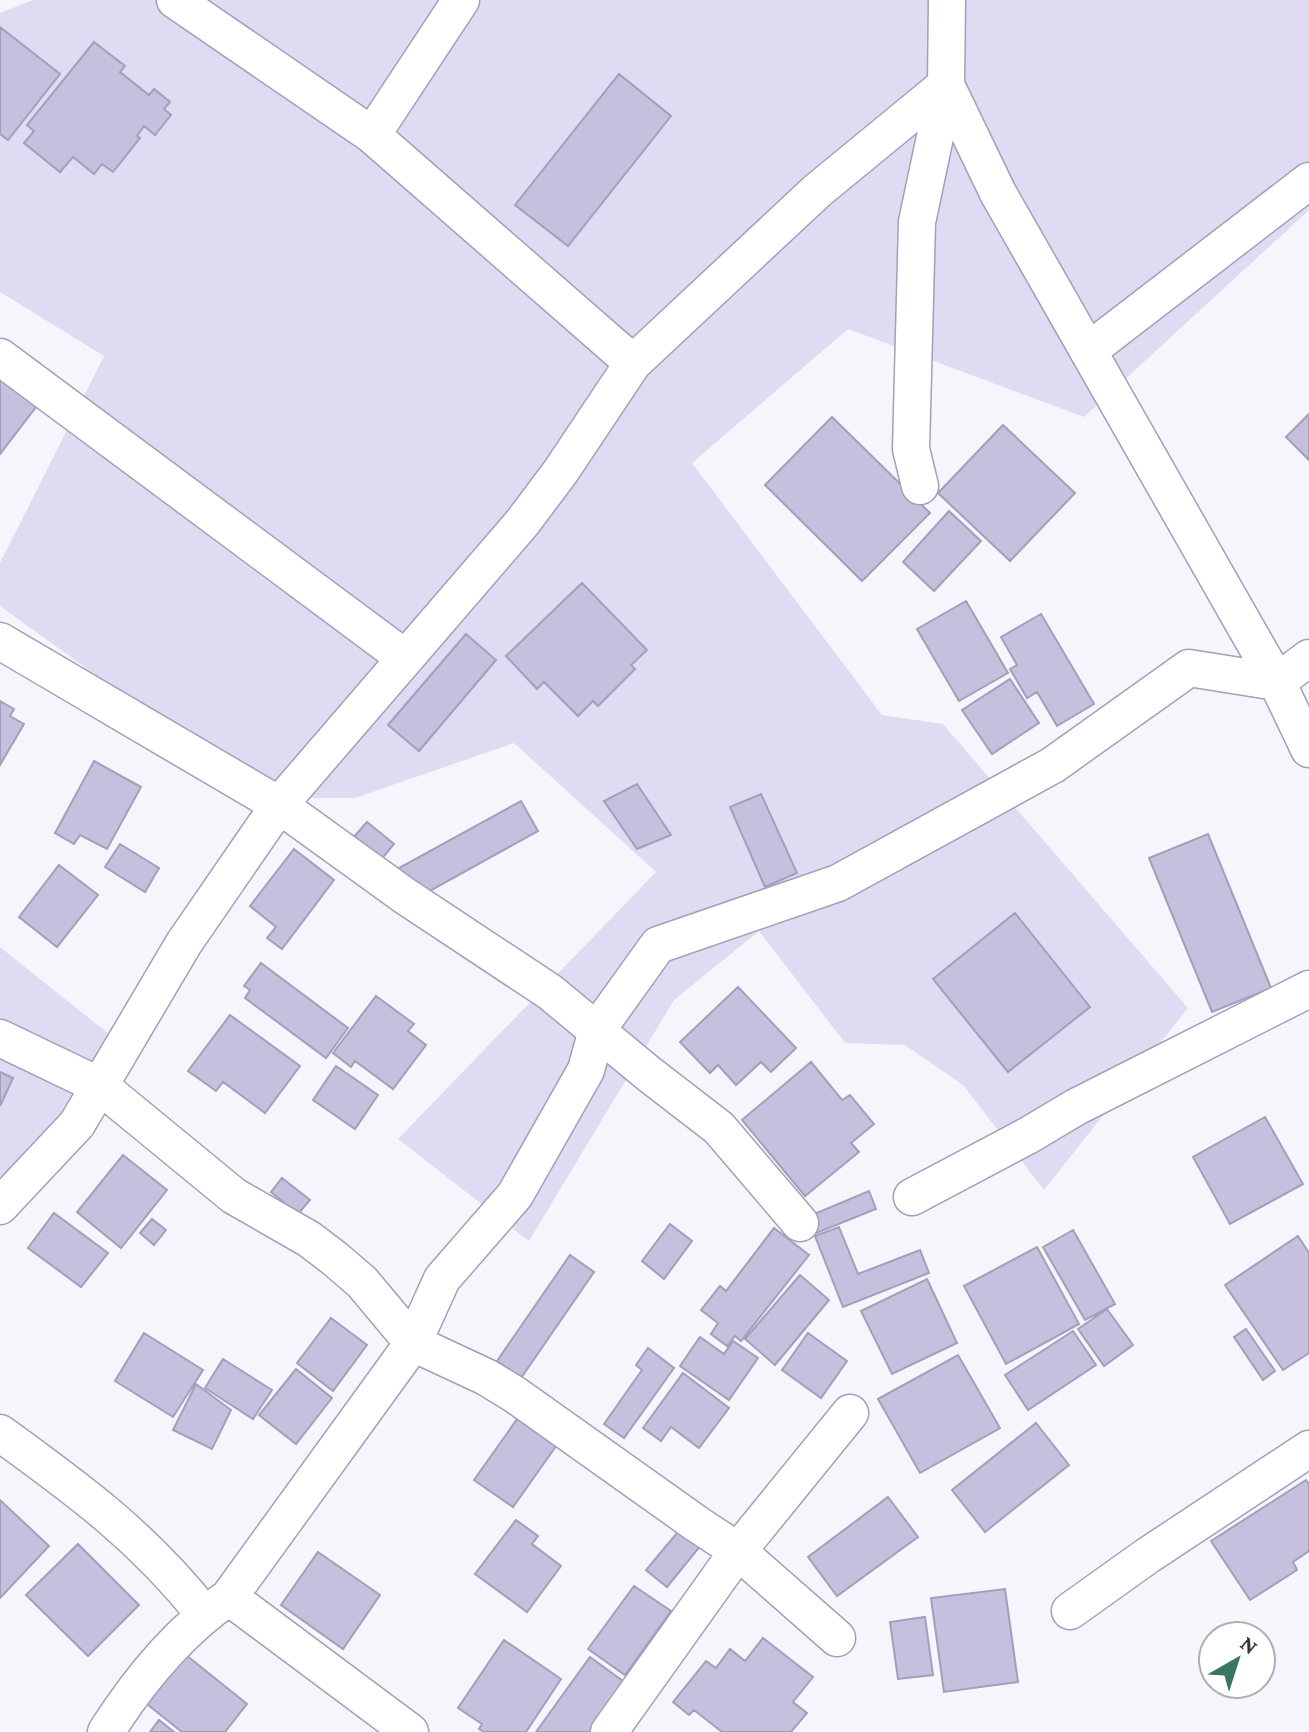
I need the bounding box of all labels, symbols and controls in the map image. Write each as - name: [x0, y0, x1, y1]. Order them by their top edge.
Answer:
- north arrow: [1197, 1620, 1277, 1700]
- text: N: [1236, 1630, 1263, 1659]

